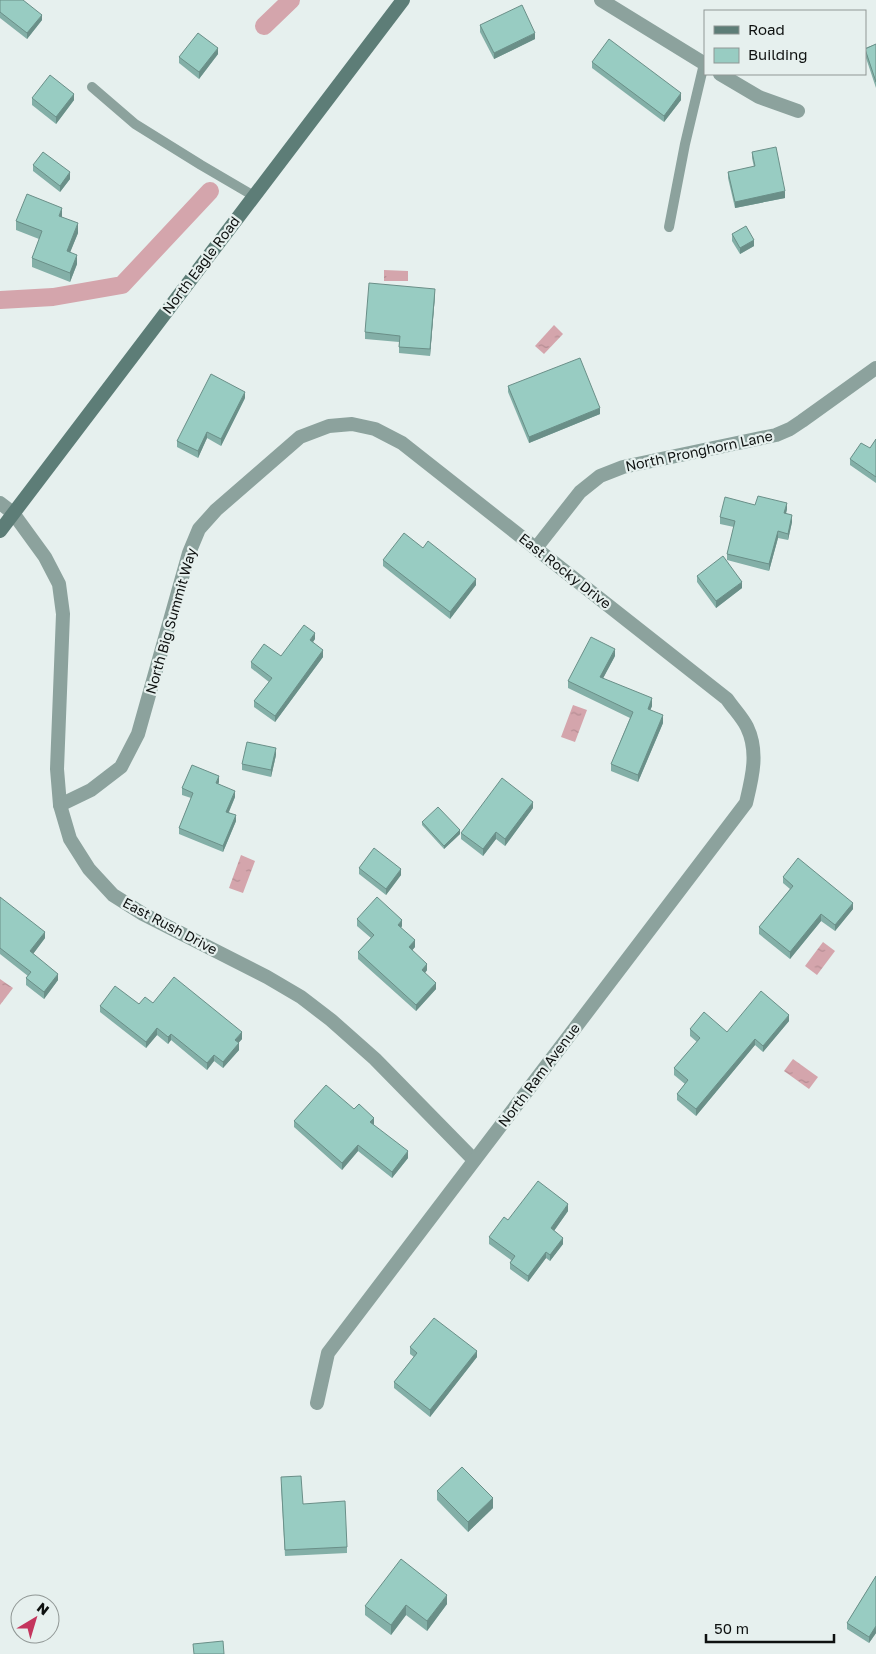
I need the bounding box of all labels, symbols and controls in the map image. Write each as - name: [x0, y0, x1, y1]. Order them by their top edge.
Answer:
- legend: [704, 10, 866, 75]
- text: Road: [748, 20, 785, 38]
- text: Building: [748, 45, 808, 63]
- street label: North Eagle Road: [158, 213, 243, 317]
- street label: North Pronghorn Lane: [624, 427, 774, 474]
- street label: East Rocky Drive: [516, 529, 615, 612]
- street label: North Big Summit Way: [142, 546, 200, 696]
- street label: East Rush Drive: [120, 893, 220, 958]
- street label: North Ram Avenue: [494, 1020, 583, 1130]
- north arrow: [10, 1594, 60, 1644]
- text: N: [34, 1598, 53, 1618]
- scale bar: [706, 1612, 834, 1644]
- text: 50 m: [714, 1619, 749, 1637]

